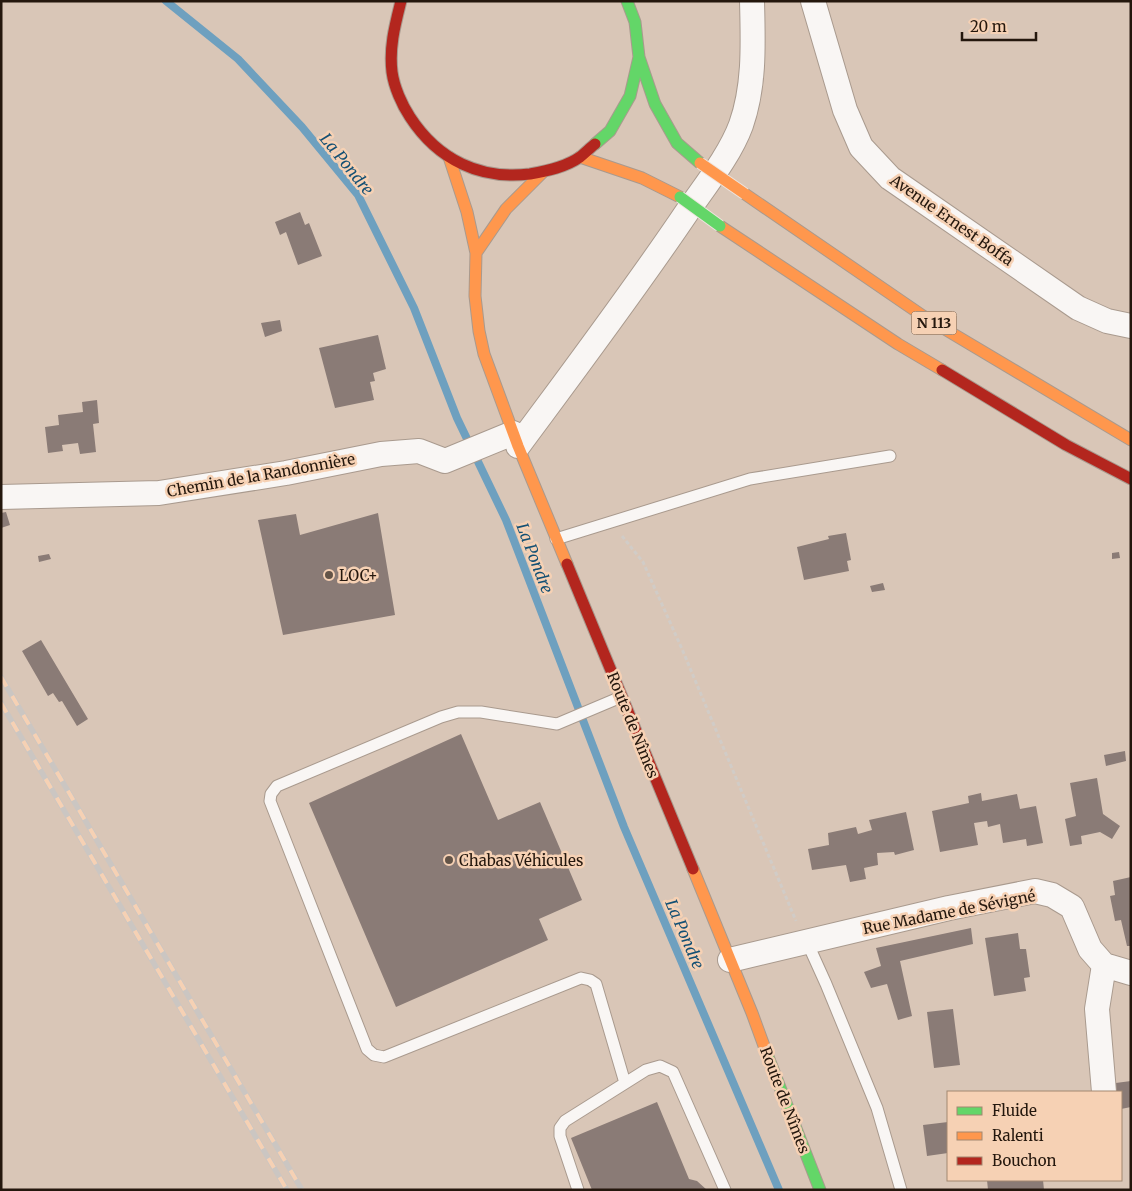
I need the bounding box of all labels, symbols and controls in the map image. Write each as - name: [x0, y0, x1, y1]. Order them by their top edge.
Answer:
- scale bar: [962, 10, 1036, 42]
- text: 20 m: [970, 17, 1007, 36]
- water label: La Pondre: [316, 129, 378, 199]
- street label: Avenue Ernest Boffa: [886, 170, 1017, 270]
- road number: N 113: [912, 312, 956, 334]
- street label: Chemin de la Randonnière: [166, 449, 357, 501]
- water label: La Pondre: [512, 520, 558, 596]
- place label: LOC+: [339, 566, 378, 585]
- marker: LOC+: [323, 569, 335, 581]
- street label: Route de Nîmes: [603, 669, 663, 781]
- place label: Chabas Véhicules: [459, 851, 583, 870]
- marker: Chabas Véhicules: [443, 854, 455, 866]
- street label: Rue Madame de Sévigné: [861, 886, 1037, 938]
- water label: La Pondre: [661, 896, 709, 972]
- street label: Route de Nîmes: [756, 1044, 814, 1156]
- legend: [947, 1091, 1122, 1181]
- text: Fluide: [992, 1101, 1037, 1120]
- text: Ralenti: [992, 1126, 1044, 1145]
- text: Bouchon: [992, 1151, 1056, 1170]

